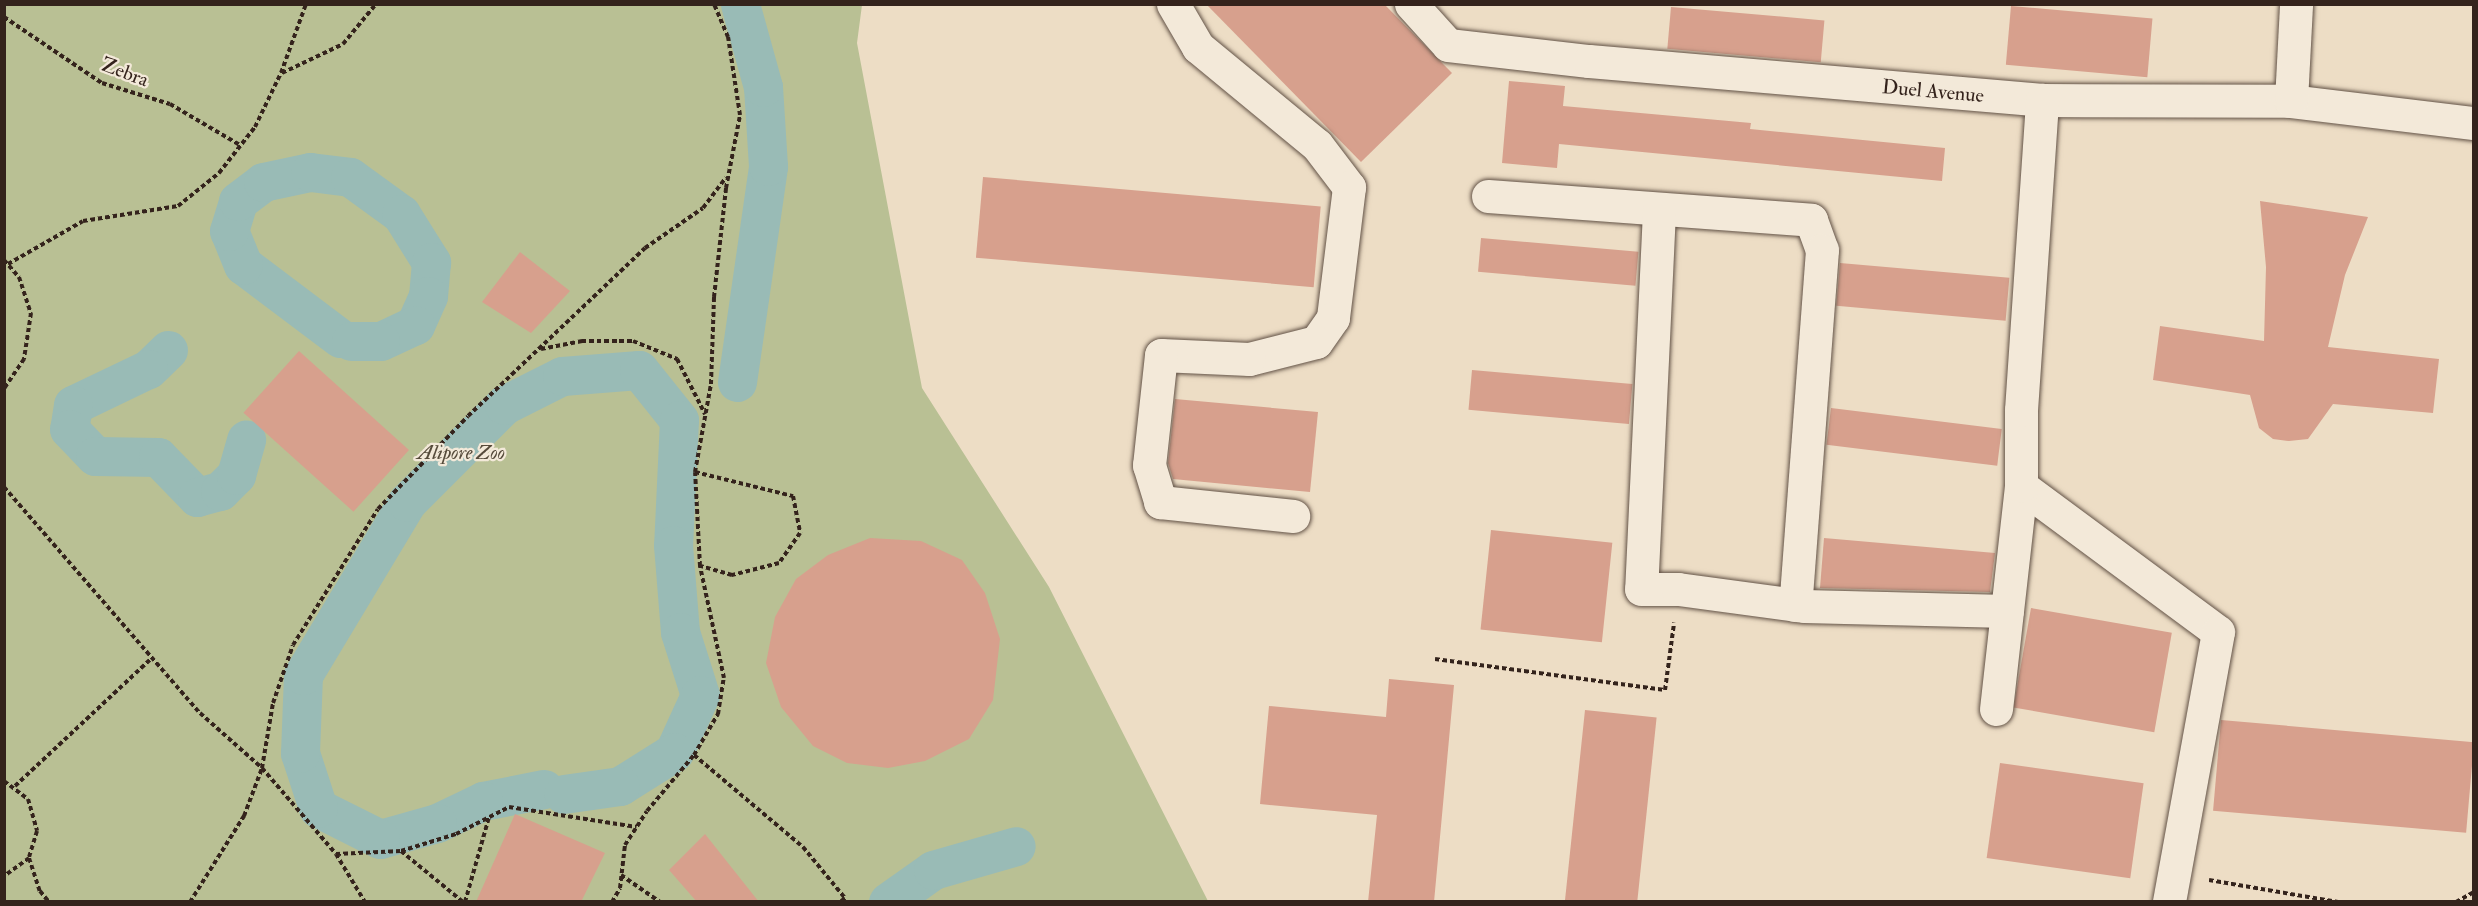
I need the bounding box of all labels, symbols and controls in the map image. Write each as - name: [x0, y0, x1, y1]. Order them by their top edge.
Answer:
- street label: Zebra: [98, 52, 152, 92]
- street label: Duel Avenue: [1881, 75, 1985, 107]
- park label: Alipore Zoo: [417, 440, 505, 464]

